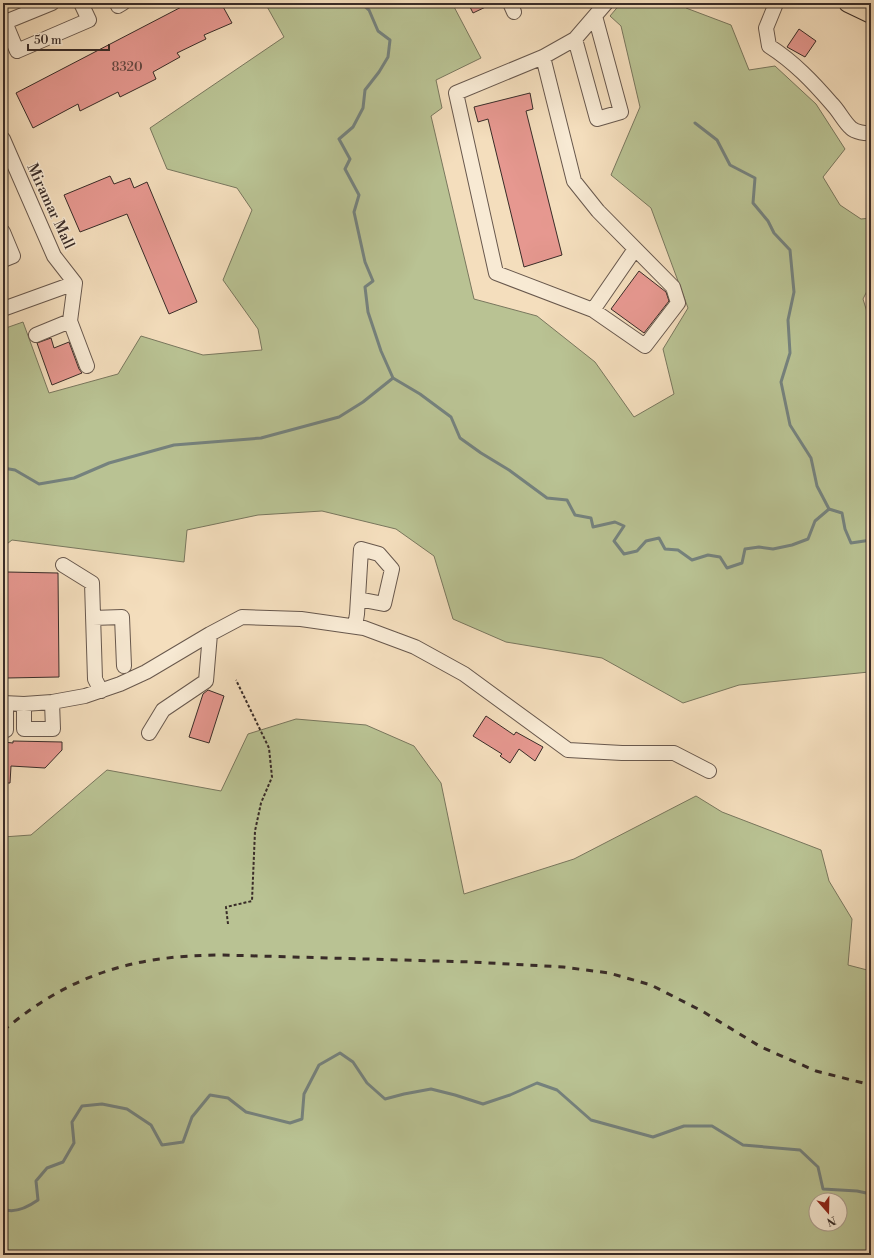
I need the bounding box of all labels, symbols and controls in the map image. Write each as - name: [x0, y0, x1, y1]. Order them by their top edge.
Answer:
- scale bar: [28, 26, 109, 52]
- text: 50 m: [34, 33, 62, 48]
- house number: 8320: [111, 59, 143, 75]
- street label: Miramar Mall: [22, 160, 79, 253]
- north arrow: [808, 1192, 848, 1232]
- text: N: [824, 1212, 838, 1229]

